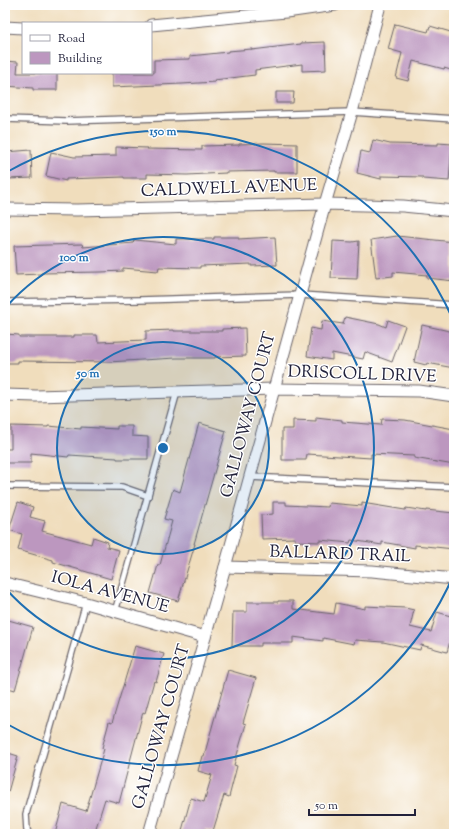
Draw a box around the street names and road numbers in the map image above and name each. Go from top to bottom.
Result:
street label: CALDWELL AVENUE [140,174,318,204]
street label: GALLOWAY COURT [215,329,283,501]
street label: DRISCOLL DRIVE [287,360,437,390]
street label: BALLARD TRAIL [269,541,411,569]
street label: IOLA AVENUE [49,566,171,620]
street label: GALLOWAY COURT [127,642,197,812]

